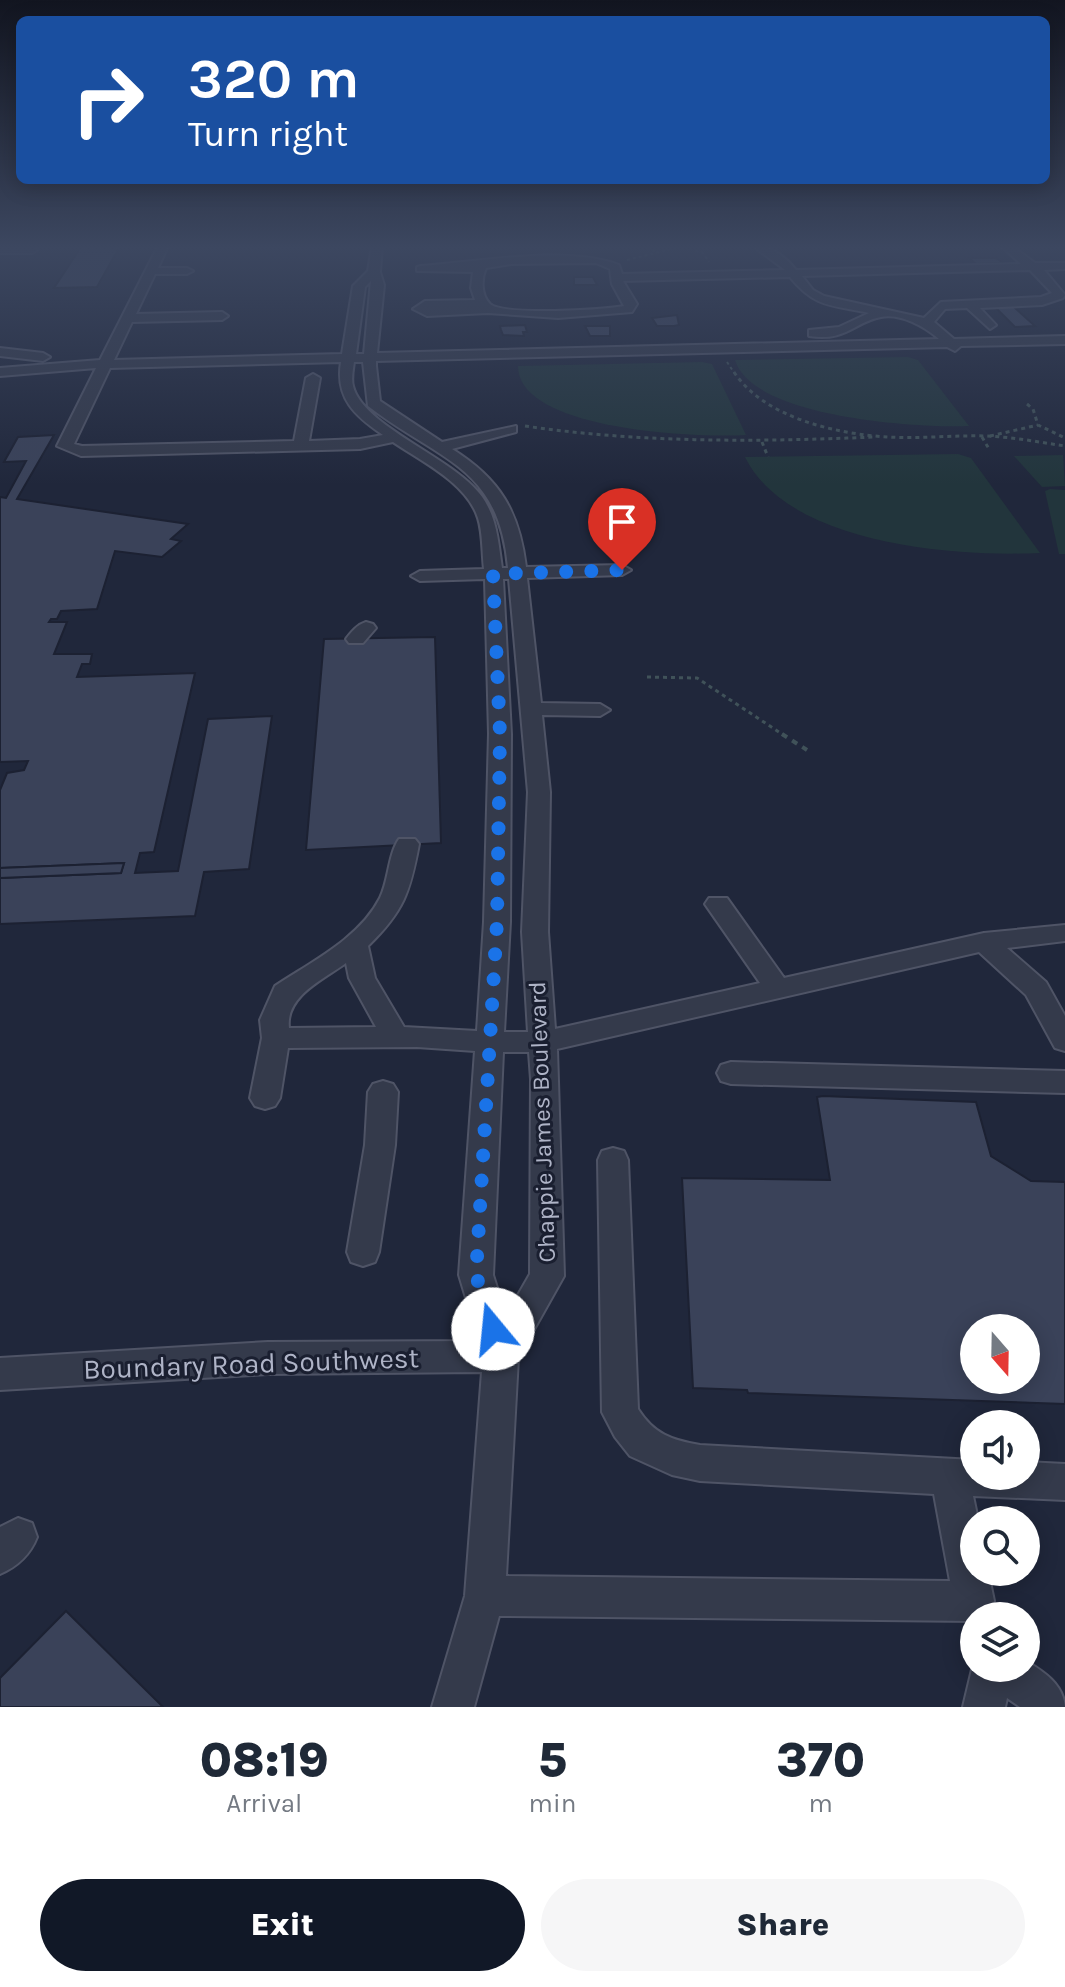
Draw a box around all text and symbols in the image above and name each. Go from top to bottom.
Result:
text: 320 m [188,46,359,111]
icon: right [56,48,160,152]
text: Turn right [188,113,348,155]
pin [588,488,656,570]
icon: arrive [600,500,644,544]
street label: Chappie James Boulevard [523,981,561,1263]
position arrow [451,1287,535,1371]
north arrow [960,1314,1040,1394]
map controls [960,1314,1040,1682]
street label: Boundary Road Southwest [83,1341,419,1386]
button: sound [960,1410,1040,1490]
button: search [960,1506,1040,1586]
button: layers [960,1602,1040,1682]
text: 08:19 [200,1732,329,1788]
text: 5 [538,1732,567,1788]
text: 370 [776,1732,865,1788]
text: Arrival [226,1788,302,1819]
text: min [529,1788,576,1819]
text: m [809,1788,833,1819]
button: Exit [40,1879,525,1971]
button: Share [541,1879,1025,1971]

